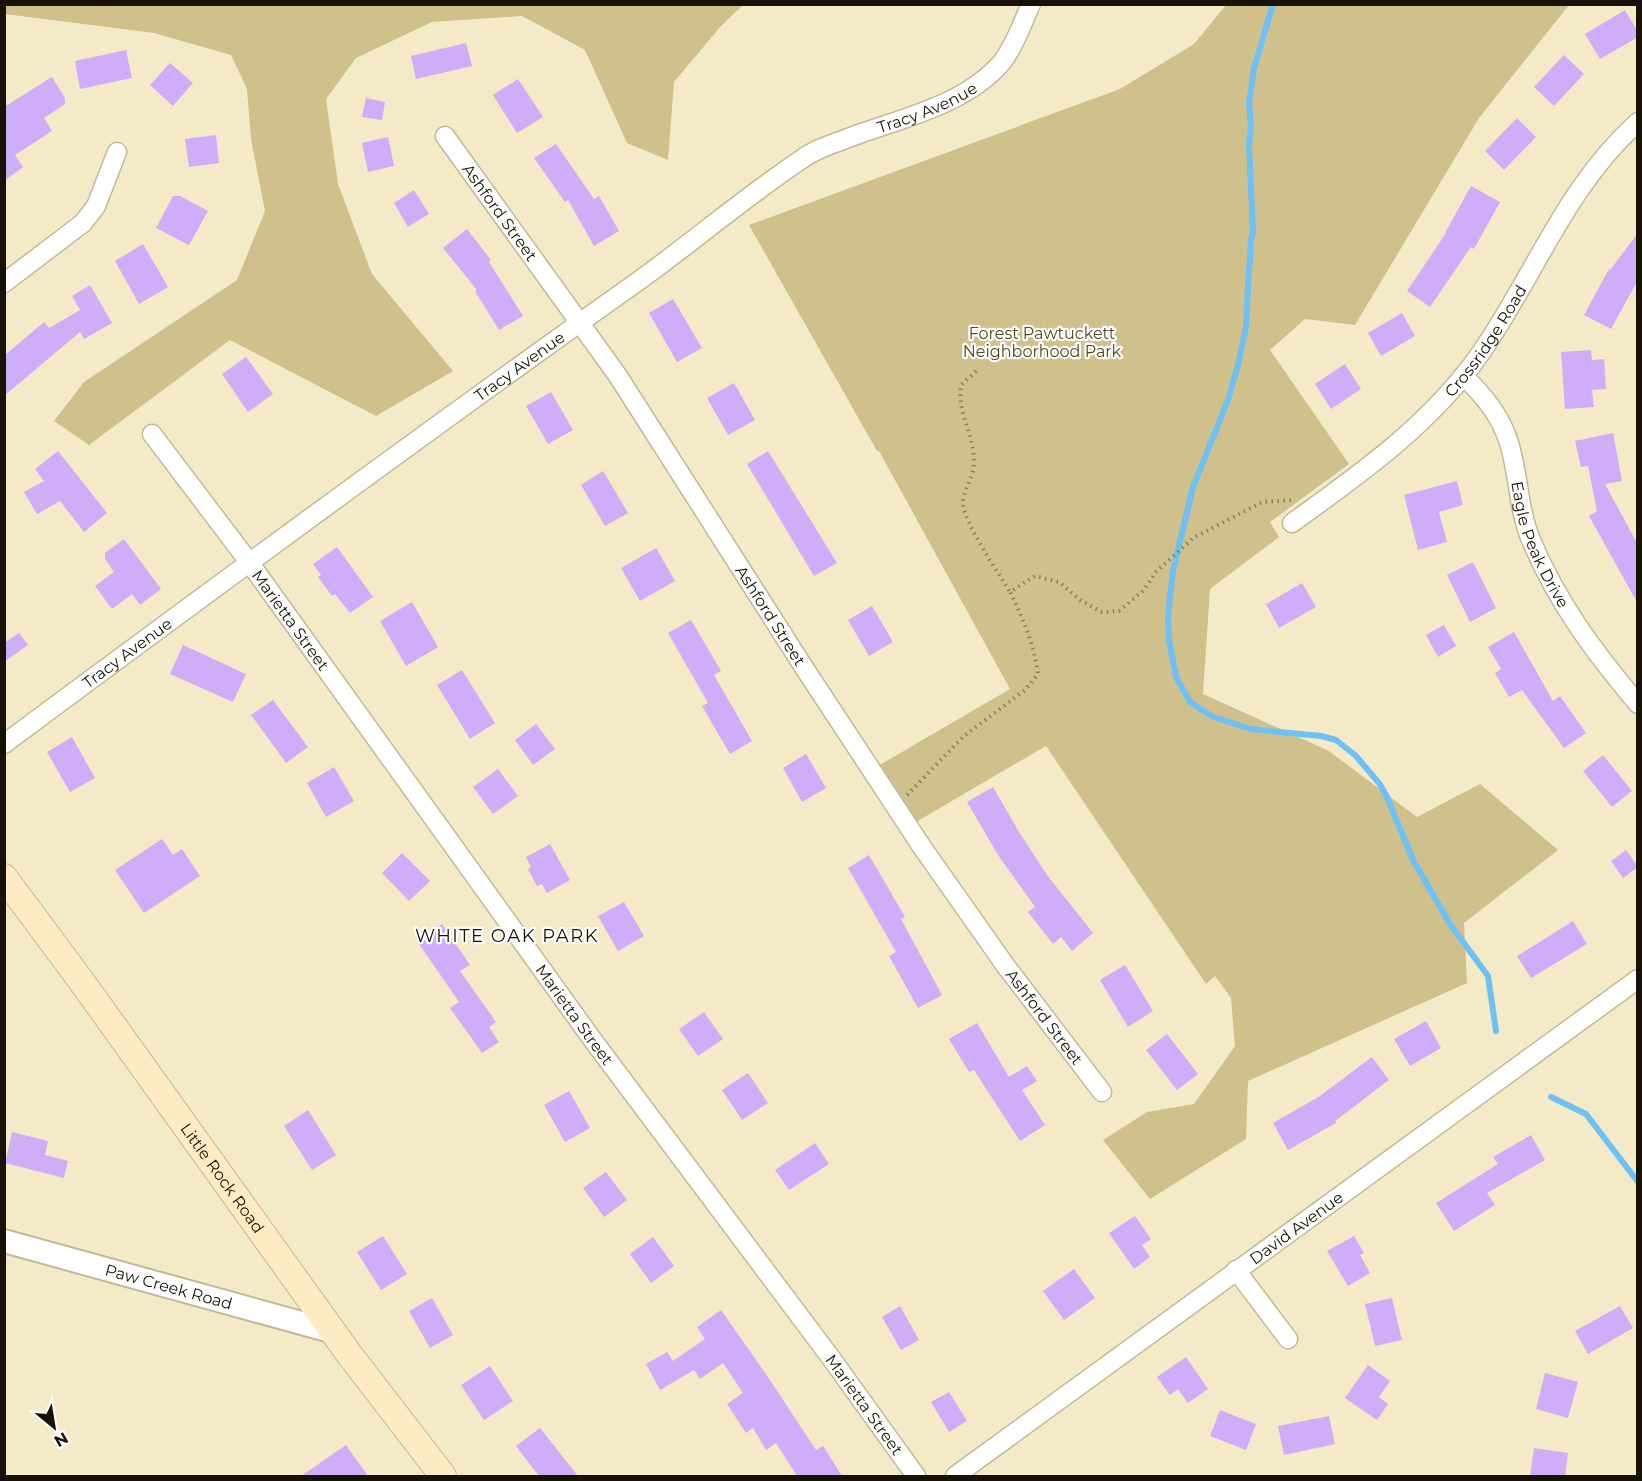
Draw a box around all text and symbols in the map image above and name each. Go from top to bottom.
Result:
street label: Tracy Avenue [875,78,981,137]
street label: Ashford Street [458,160,541,265]
street label: Crossridge Road [1441,282,1531,401]
park label: Forest Pawtuckett Neighborhood Park [963,324,1122,361]
street label: Tracy Avenue [471,328,568,405]
street label: Eagle Peak Drive [1507,480,1573,611]
street label: Ashford Street [731,562,810,670]
street label: Marietta Street [248,566,333,675]
street label: Tracy Avenue [79,614,176,693]
district label: WHITE OAK PARK [415,925,599,947]
street label: Marietta Street [531,961,617,1069]
street label: Ashford Street [1002,966,1087,1069]
street label: Little Rock Road [176,1120,268,1237]
street label: David Avenue [1246,1188,1347,1268]
street label: Paw Creek Road [103,1260,235,1314]
street label: Marietta Street [821,1351,907,1459]
north arrow [24,1397,84,1457]
text: N [51,1428,72,1451]

